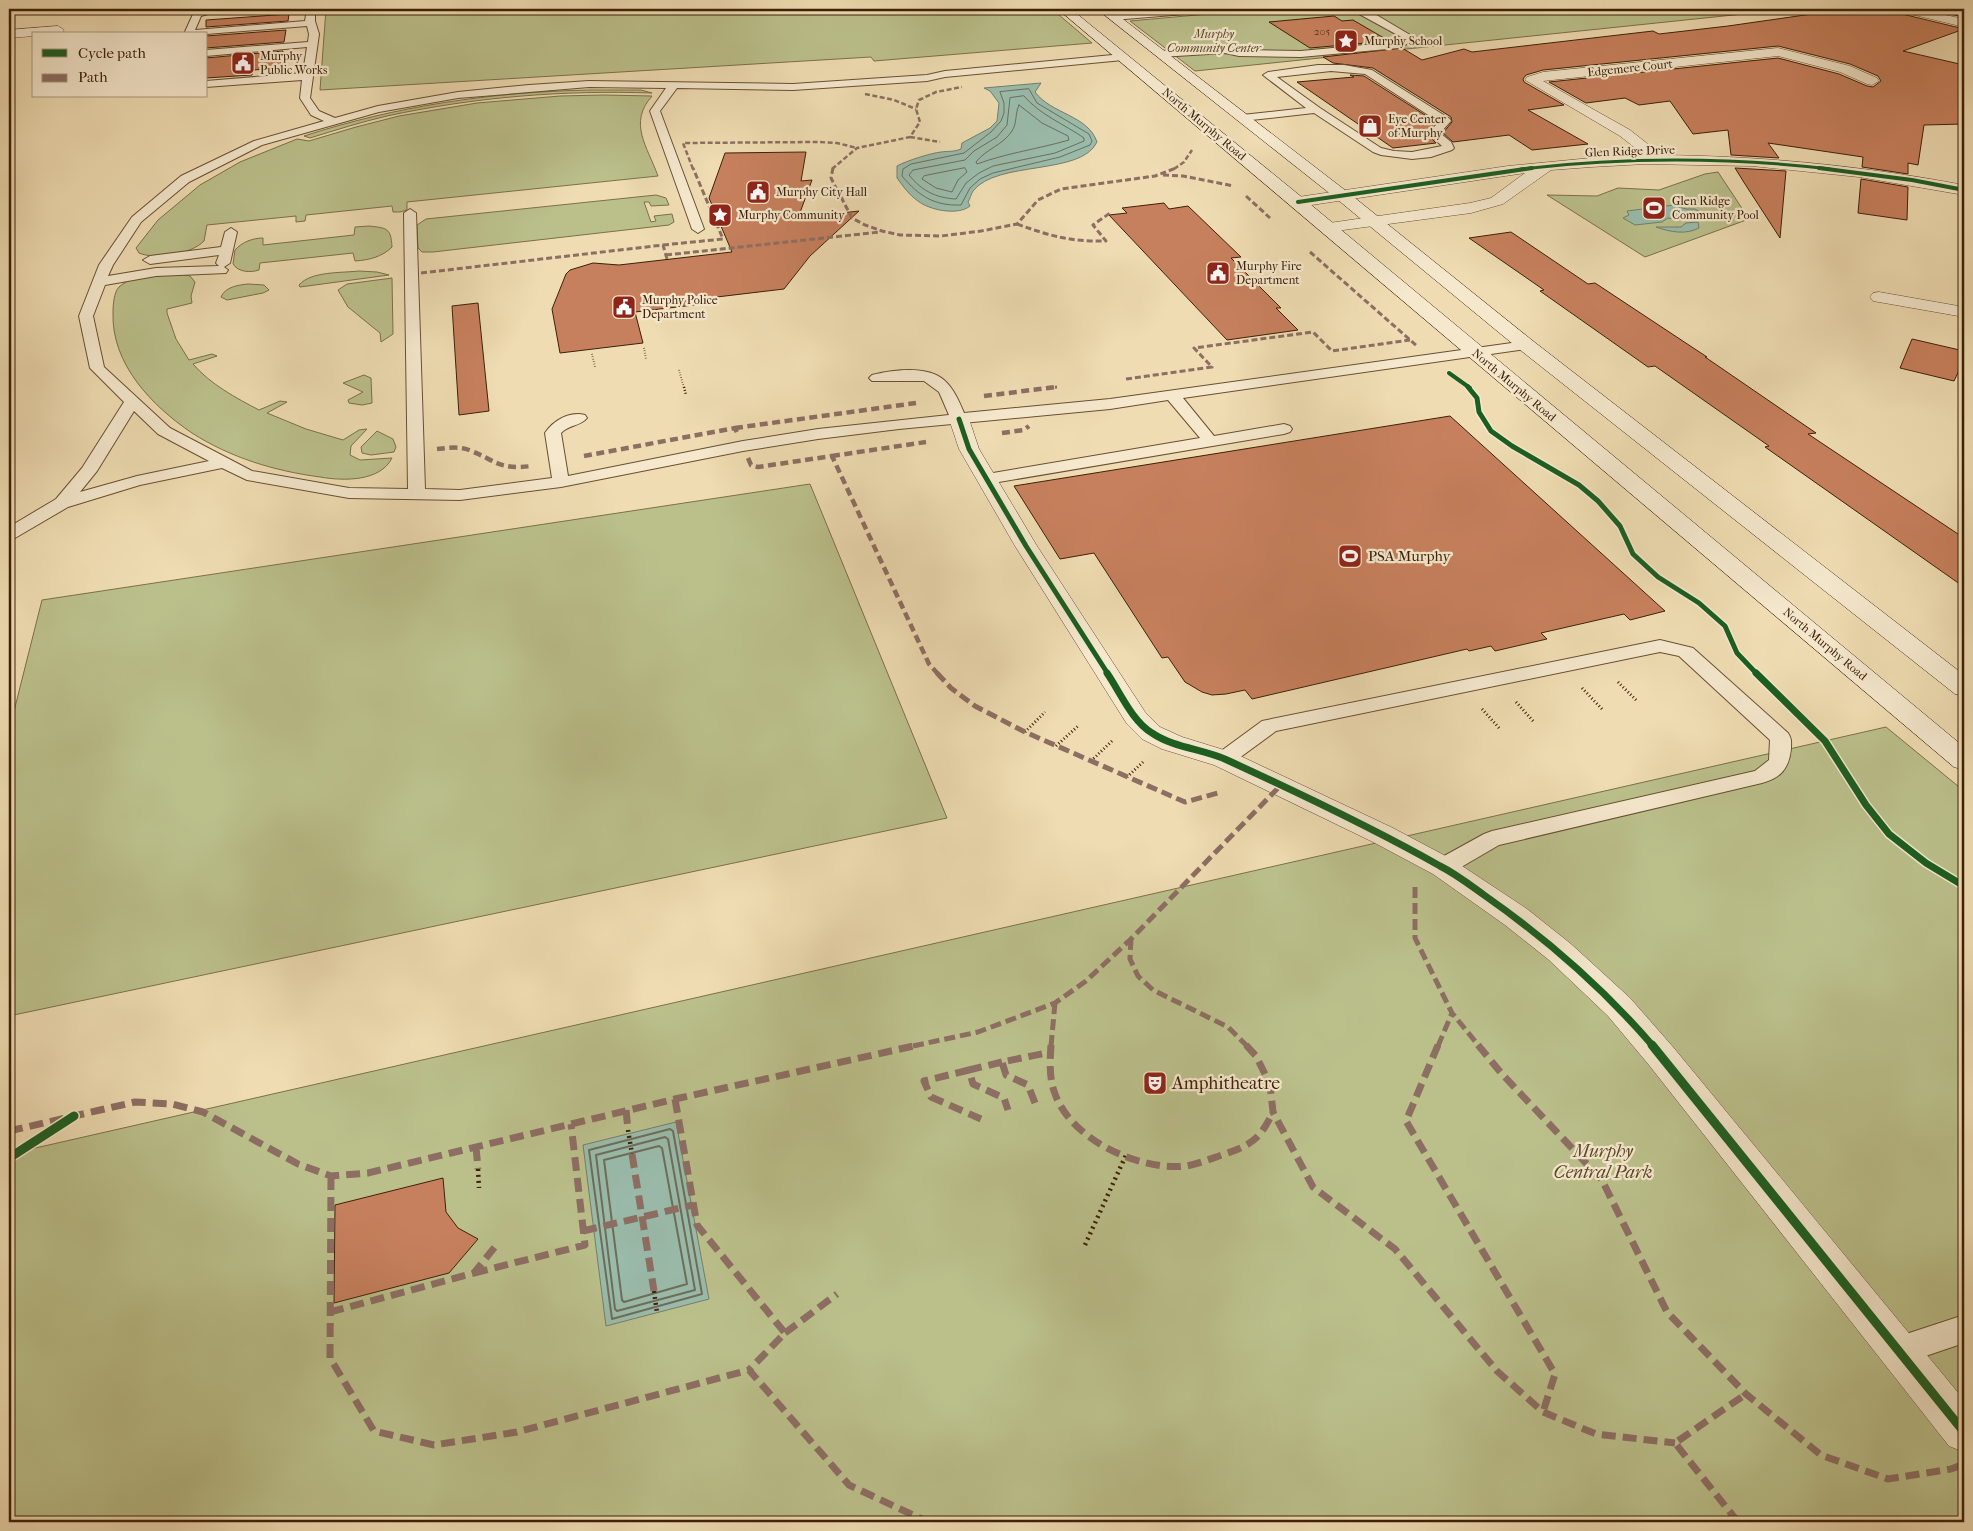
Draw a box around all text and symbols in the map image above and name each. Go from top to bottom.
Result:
house number: 205 [1314,25,1330,38]
park label: Murphy Community Center [1167,27,1263,55]
place icon: Murphy School [1333,28,1359,54]
legend [32,32,208,98]
place label: Murphy School [1364,34,1443,48]
text: Cycle path [78,44,146,62]
place label: Murphy Public Works [260,49,328,77]
public building icon: Murphy Public Works [230,50,256,76]
street label: Edgemere Court [1587,56,1674,79]
text: Path [78,68,108,86]
street label: North Murphy Road [1159,85,1249,163]
place label: Eye Center of Murphy [1388,112,1447,140]
shop icon: Eye Center of Murphy [1357,113,1383,139]
street label: Glen Ridge Drive [1585,142,1675,160]
public building icon: Murphy City Hall [745,179,771,205]
place label: Murphy City Hall [776,185,868,199]
place label: Glen Ridge Community Pool [1672,194,1759,222]
sports icon: Glen Ridge Community Pool [1641,195,1667,221]
place icon: Murphy Community [707,202,733,228]
place label: Murphy Community [738,208,845,222]
place label: Murphy Fire Department [1236,259,1302,287]
public building icon: Murphy Fire Department [1205,260,1231,286]
place label: Murphy Police Department [642,293,718,321]
public building icon: Murphy Police Department [611,294,637,320]
street label: North Murphy Road [1469,346,1559,424]
sports icon: PSA Murphy [1337,543,1363,569]
place label: PSA Murphy [1368,547,1451,565]
street label: North Murphy Road [1780,605,1870,683]
theatre icon: Amphitheatre [1142,1070,1168,1096]
place label: Amphitheatre [1171,1073,1280,1094]
park label: Murphy Central Park [1554,1141,1652,1183]

